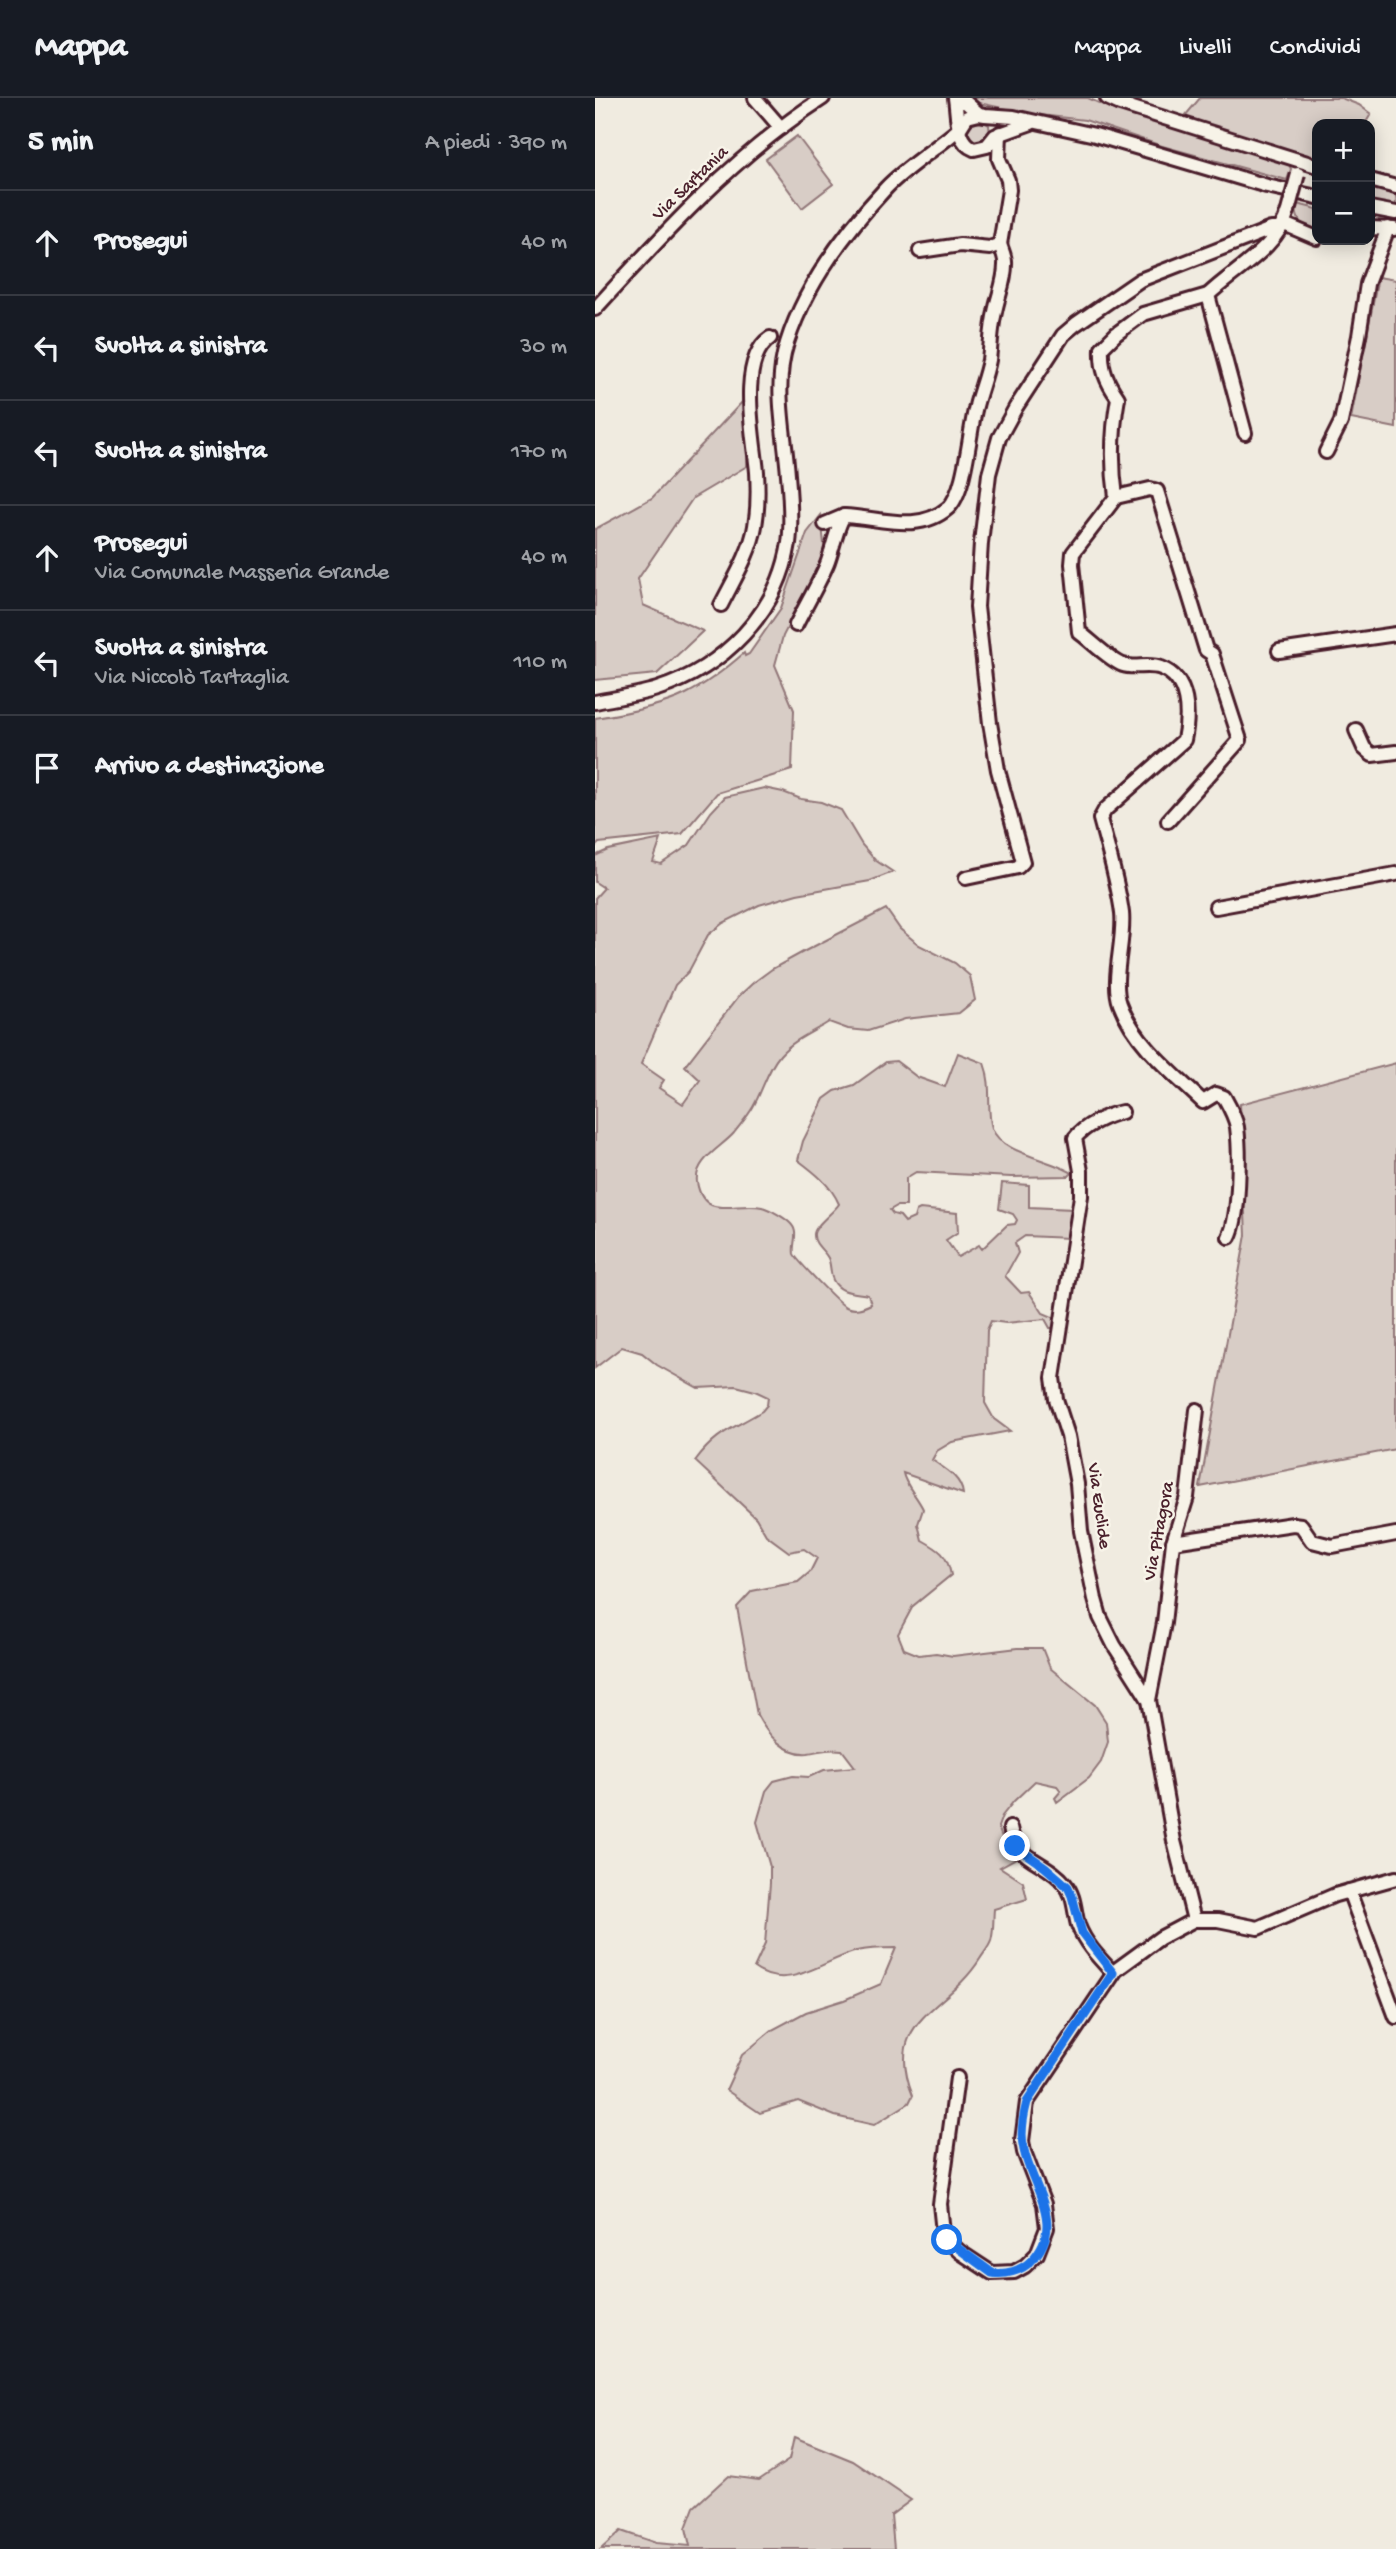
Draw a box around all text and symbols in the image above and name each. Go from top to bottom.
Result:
text: Mappa [35,29,127,67]
text: Mappa [1074,34,1141,63]
text: Livelli [1179,34,1232,63]
text: Condividi [1270,34,1361,63]
map controls [1312,119,1375,245]
button: + [1312,119,1375,182]
text: 5 min [28,126,93,161]
text: A piedi · 390 m [425,130,567,157]
street label: Via Sartania [647,141,735,227]
button: − [1312,182,1375,245]
icon: ahead [28,224,66,262]
text: Prosegui [95,227,188,258]
text: 40 m [521,229,567,256]
icon: left [28,329,66,367]
text: Svolta a sinistra [95,332,267,363]
text: 30 m [520,334,567,361]
icon: left [28,434,66,472]
text: Svolta a sinistra [95,437,267,468]
text: 170 m [511,439,567,466]
text: Prosegui [95,529,188,560]
icon: ahead [28,539,66,577]
text: 40 m [521,544,567,571]
text: Via Comunale Masseria Grande [95,560,389,587]
text: Svolta a sinistra [95,634,267,665]
icon: left [28,644,66,682]
text: 110 m [514,649,567,676]
text: Via Niccolò Tartaglia [95,665,289,692]
icon: arrive [28,749,66,787]
text: Arrivo a destinazione [95,752,324,783]
street label: Via Euclide [1080,1461,1115,1550]
street label: Via Pitagora [1139,1478,1181,1584]
route end [999,1830,1030,1861]
route start [931,2224,962,2255]

